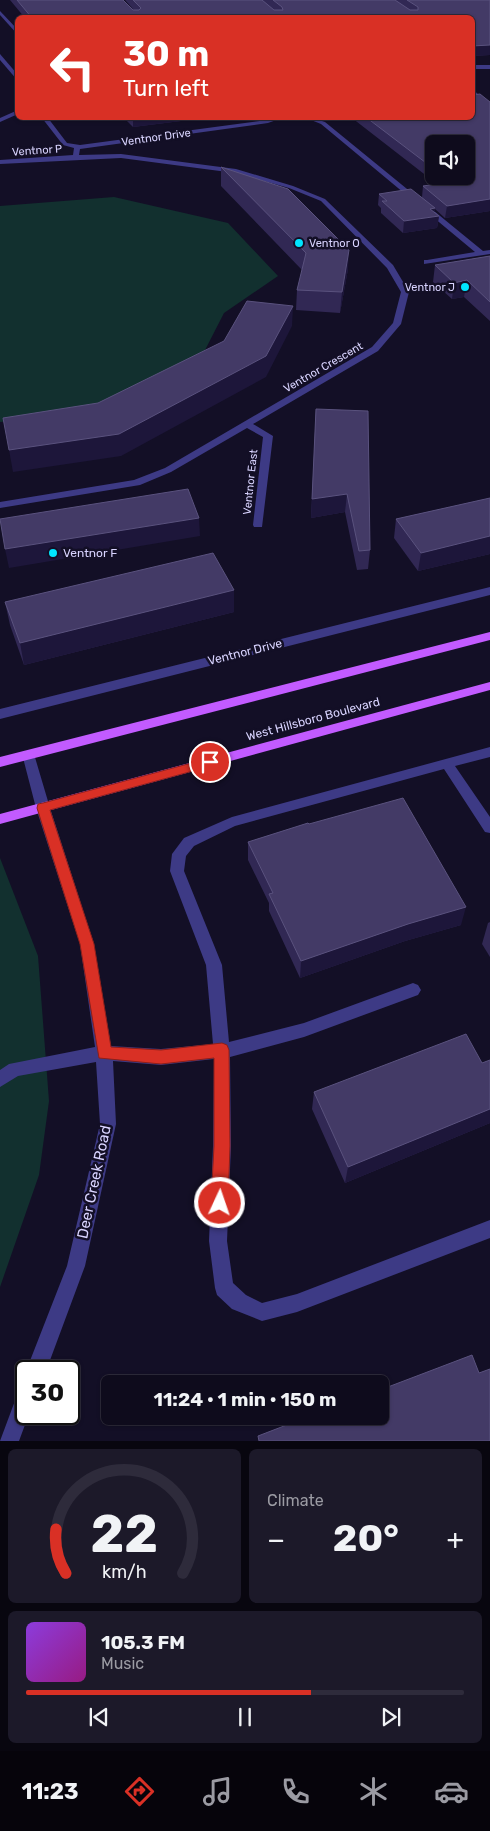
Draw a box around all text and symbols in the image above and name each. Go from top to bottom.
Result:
text: 30 m [123,33,209,75]
icon: left [40,35,105,100]
text: Turn left [123,75,209,102]
street label: Ventnor Drive [121,126,192,149]
map controls [425,135,475,185]
button: sound [425,135,475,185]
street label: Ventnor P [11,142,63,159]
marker: Ventnor O [293,237,305,249]
place label: Ventnor O [309,237,360,250]
place label: Ventnor J [405,281,455,294]
marker: Ventnor J [459,281,471,293]
street label: Ventnor Crescent [281,339,366,395]
street label: Ventnor East [241,448,260,516]
place label: Ventnor F [63,546,117,560]
marker: Ventnor F [47,547,59,559]
street label: Ventnor Drive [206,636,284,668]
street label: West Hillsboro Boulevard [245,694,381,744]
pin [189,741,231,783]
icon: arrive [196,748,224,776]
street label: Deer Creek Road [73,1124,115,1240]
position arrow [193,1176,245,1228]
speed limit sign: 30 [15,1360,80,1425]
text: 11:24 · 1 min · 150 m [153,1388,337,1411]
text: Climate [267,1491,324,1510]
text: 22 [91,1503,158,1565]
text: 20° [333,1515,399,1561]
text: − [267,1523,285,1556]
text: + [447,1523,464,1556]
text: km/h [102,1561,147,1582]
text: 105.3 FM [101,1631,185,1654]
text: Music [101,1654,144,1673]
icon: previous [85,1703,113,1731]
icon: pause [231,1703,259,1731]
icon: next [377,1703,405,1731]
icon: directions [122,1774,157,1809]
icon: music [200,1774,235,1809]
icon: phone [278,1774,313,1809]
icon: climate [356,1774,391,1809]
icon: car [434,1774,469,1809]
text: 11:23 [21,1778,79,1805]

